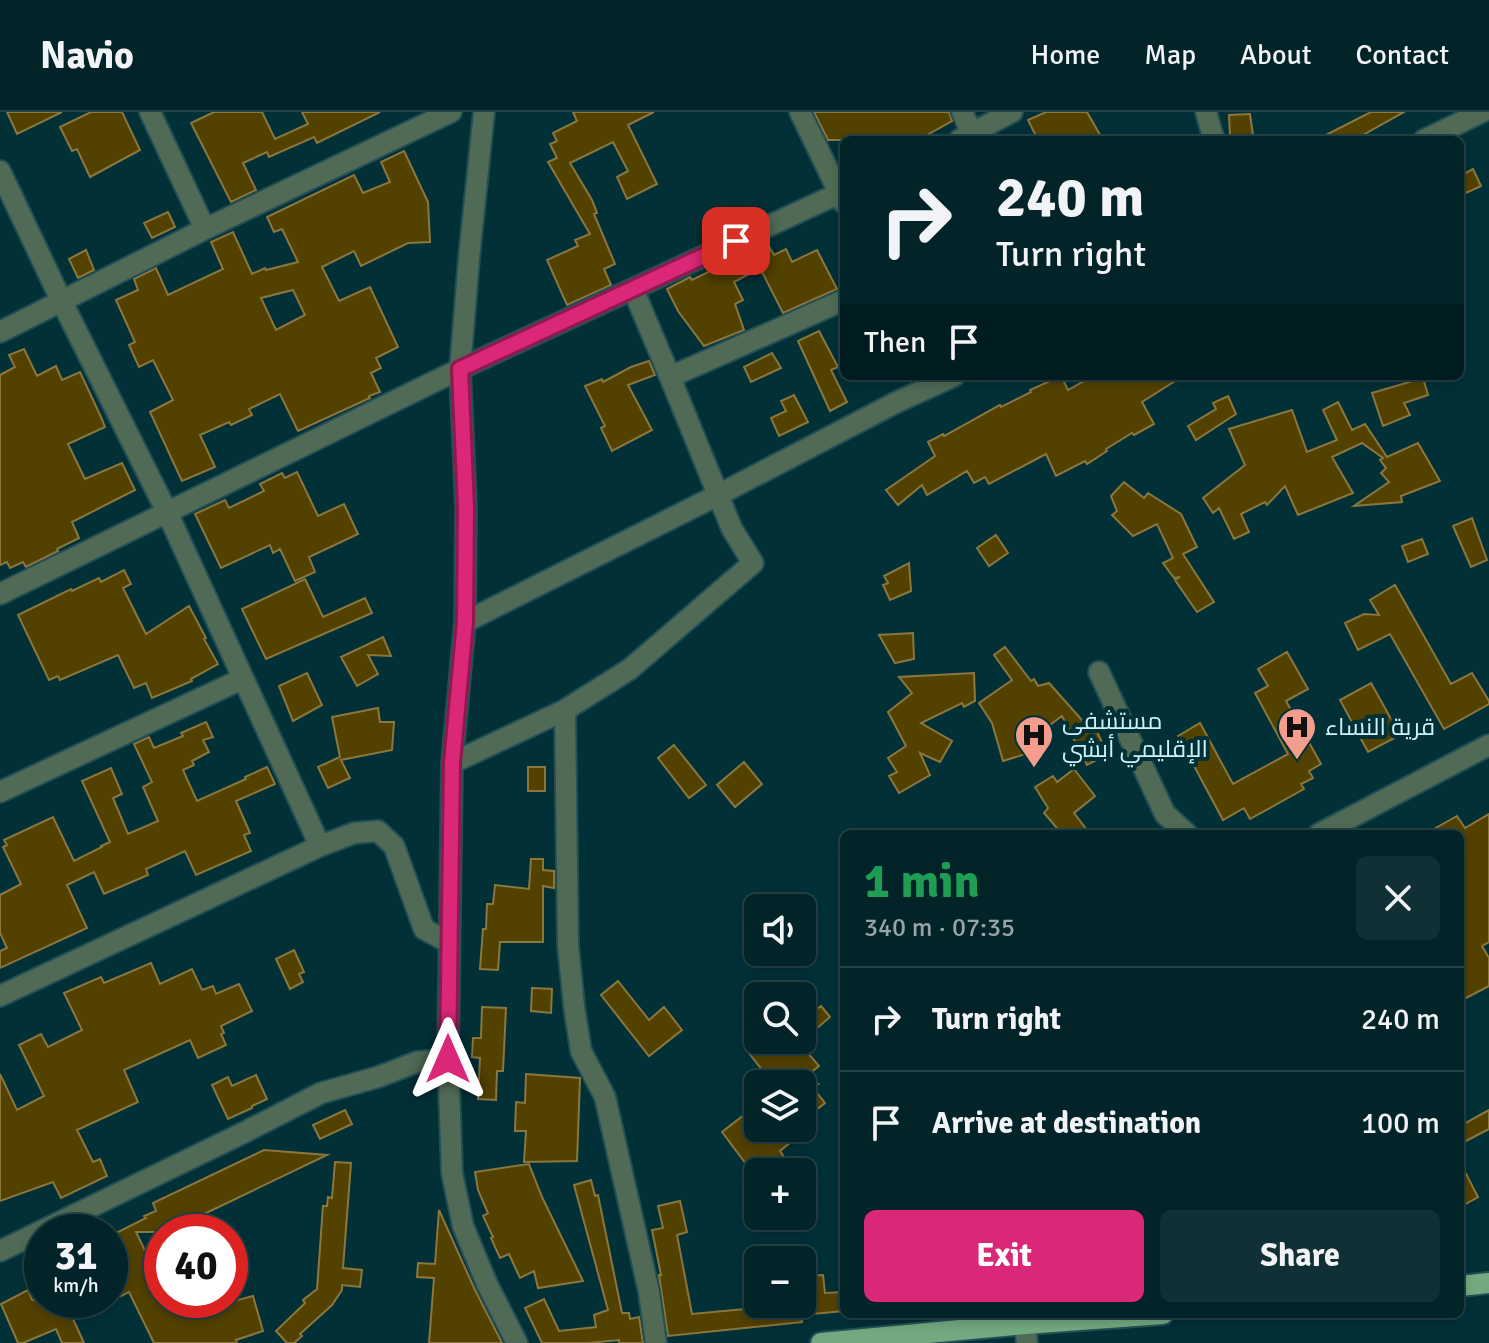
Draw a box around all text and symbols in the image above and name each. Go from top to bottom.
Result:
text: Navio [40,32,134,79]
text: Home [1031,38,1100,72]
text: Map [1144,38,1196,72]
text: About [1240,38,1312,72]
text: Contact [1356,38,1449,72]
text: 240 m [996,163,1144,232]
icon: right [864,168,968,272]
pin [702,207,770,275]
icon: arrive [714,219,758,263]
text: Turn right [996,232,1146,277]
icon: arrive [942,320,986,364]
text: Then [864,324,926,361]
place label: مستشفى الإقليمي أبشي [1062,706,1208,768]
hospital icon: قرية النساء [1276,706,1318,761]
place label: قرية النساء [1325,712,1435,742]
hospital icon: مستشفى الإقليمي أبشي [1013,714,1055,769]
text: 1 min [864,852,980,911]
button: close [1356,856,1440,940]
map controls [744,894,816,1318]
button: sound [744,894,816,966]
text: 340 m · 07:35 [864,912,1015,944]
button: search [744,982,816,1054]
icon: right [864,997,908,1041]
text: Turn right [932,1001,1061,1038]
text: 240 m [1361,1001,1440,1038]
position arrow [406,1017,490,1101]
button: layers [744,1070,816,1142]
icon: arrive [864,1101,908,1145]
text: Arrive at destination [932,1105,1201,1142]
text: 100 m [1361,1105,1440,1142]
button: + [744,1158,816,1230]
button: Exit [864,1210,1144,1302]
button: Share [1160,1210,1440,1302]
speed limit sign: 40 [144,1214,248,1318]
text: 31 [54,1231,98,1281]
button: − [744,1246,816,1318]
text: km/h [53,1273,99,1298]

